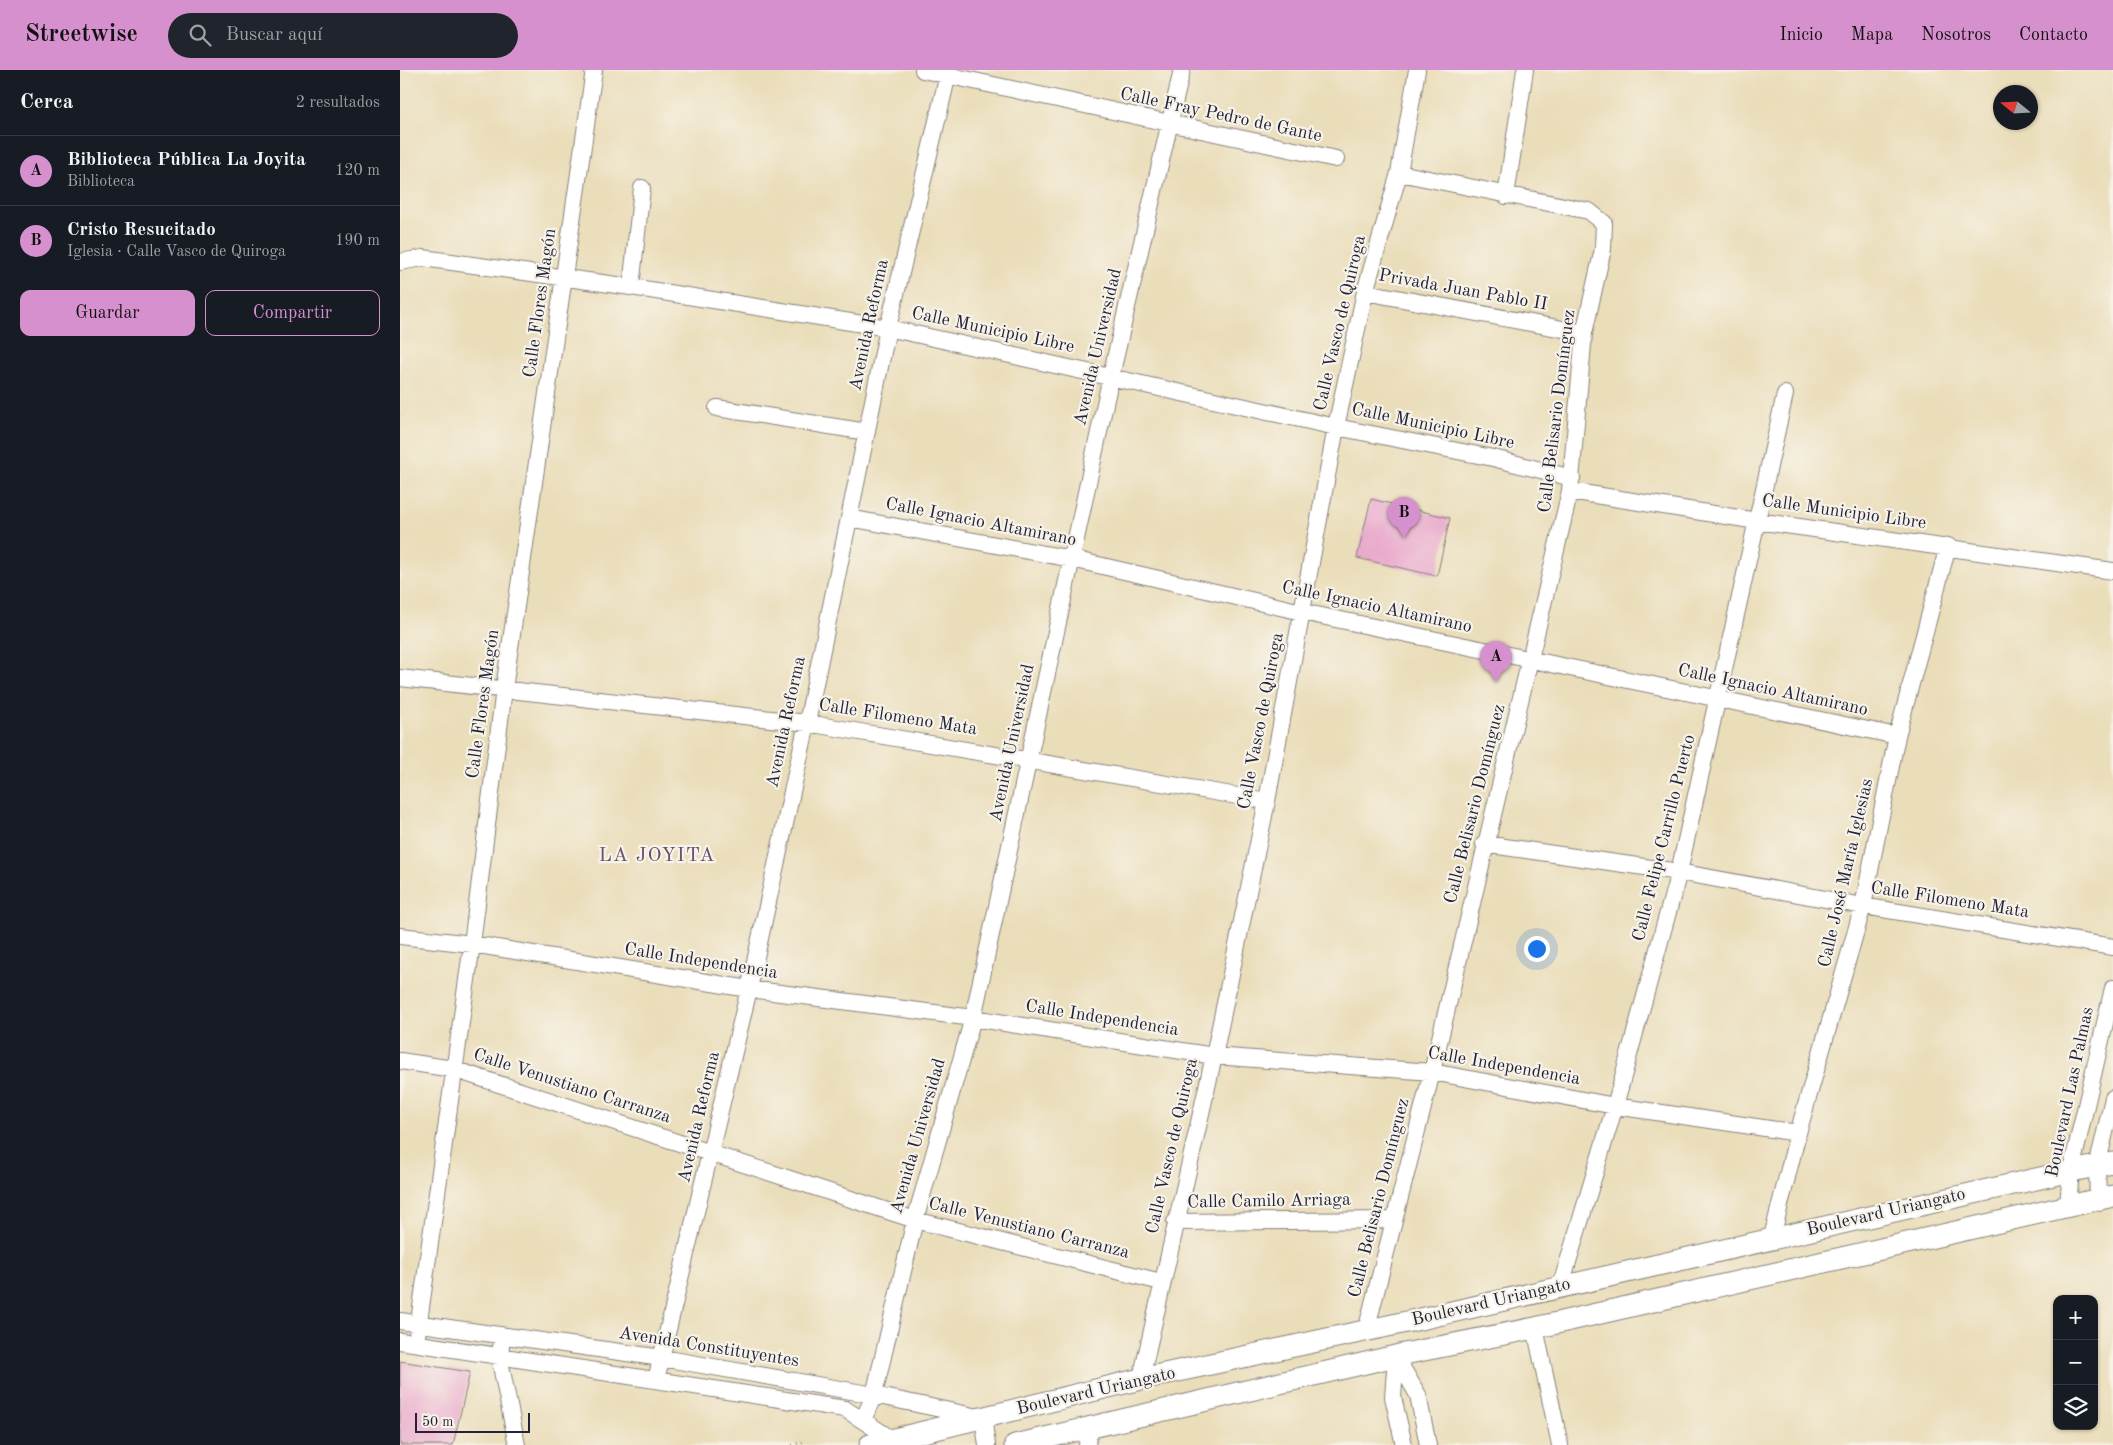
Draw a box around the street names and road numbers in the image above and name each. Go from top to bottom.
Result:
street label: Calle Fray Pedro de Gante [1118,85,1324,145]
street label: Calle Flores Magón [521,227,559,379]
street label: Calle Vasco de Quiroga [1311,233,1369,413]
street label: Avenida Reforma [846,257,892,392]
street label: Privada Juan Pablo II [1377,266,1549,314]
street label: Avenida Universidad [1071,267,1125,427]
street label: Calle Municipio Libre [910,304,1076,356]
street label: Calle Belisario Domínguez [1536,308,1578,514]
street label: Calle Municipio Libre [1350,400,1516,452]
street label: Calle Municipio Libre [1761,492,1927,532]
street label: Calle Ignacio Altamirano [884,495,1078,549]
street label: Calle Ignacio Altamirano [1280,578,1474,636]
street label: Calle Flores Magón [464,628,502,780]
street label: Calle Vasco de Quiroga [1235,631,1287,811]
street label: Avenida Reforma [763,654,809,789]
street label: Calle Ignacio Altamirano [1676,661,1870,719]
street label: Avenida Universidad [986,662,1038,824]
street label: Calle Filomeno Mata [817,696,979,738]
street label: Calle Belisario Domínguez [1442,703,1508,905]
street label: Calle Felipe Carrillo Puerto [1630,733,1698,943]
street label: Calle José María Iglesias [1815,777,1877,969]
street label: Calle Filomeno Mata [1869,879,2031,921]
street label: Calle Independencia [623,940,779,982]
street label: Calle Independencia [1024,997,1180,1039]
street label: Boulevard Las Palmas [2043,1005,2097,1179]
street label: Calle Independencia [1426,1044,1582,1088]
street label: Calle Venustiano Carranza [471,1046,673,1126]
street label: Avenida Reforma [675,1050,723,1184]
street label: Avenida Universidad [887,1056,949,1216]
street label: Calle Vasco de Quiroga [1143,1056,1201,1236]
street label: Calle Belisario Domínguez [1346,1097,1412,1299]
street label: Boulevard Uriangato [1805,1185,1967,1239]
street label: Calle Camilo Arriaga [1187,1191,1351,1211]
street label: Calle Venustiano Carranza [927,1194,1131,1262]
street label: Boulevard Uriangato [1410,1275,1572,1329]
street label: Avenida Constituyentes [618,1324,801,1370]
street label: Boulevard Uriangato [1015,1364,1177,1418]

